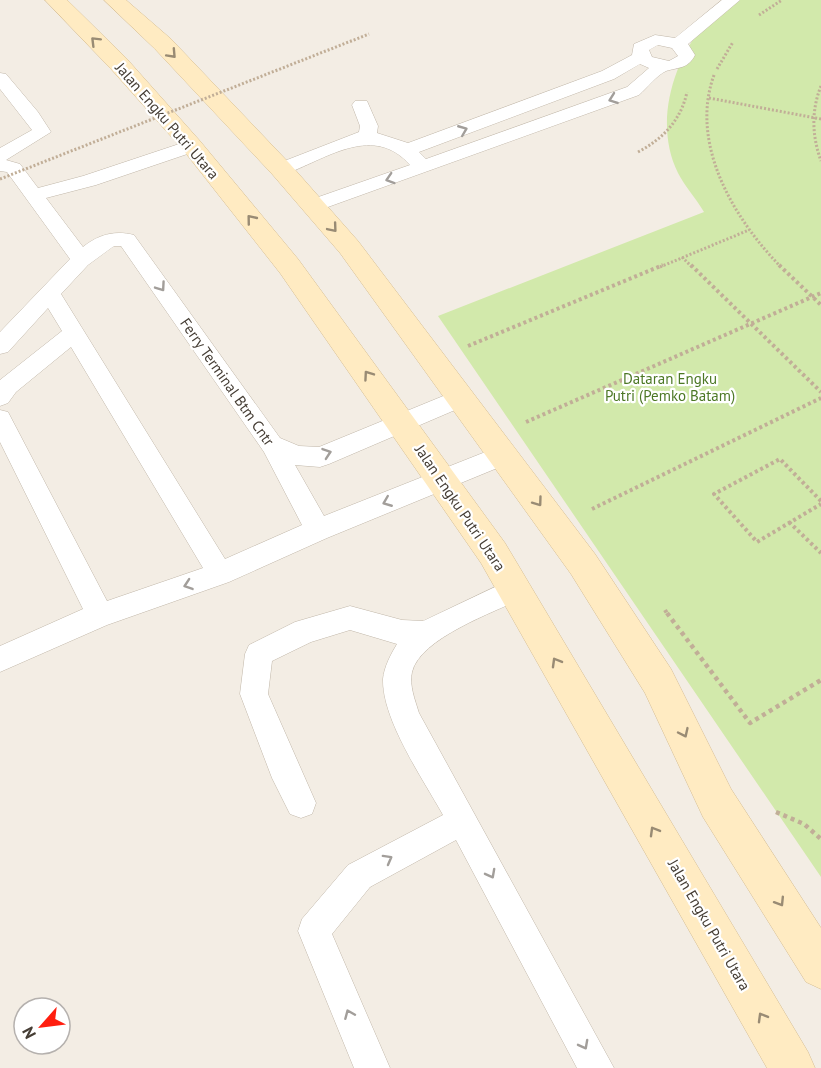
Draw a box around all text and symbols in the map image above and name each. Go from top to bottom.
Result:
one-way arrow [92,37,103,48]
one-way arrow [165,47,176,58]
street label: Jalan Engku Putri Utara [111,58,223,183]
one-way arrow [609,91,619,104]
one-way arrow [457,125,468,137]
one-way arrow [385,171,396,184]
one-way arrow [247,215,258,226]
one-way arrow [326,221,337,232]
one-way arrow [153,281,164,292]
street label: Ferry Terminal Btm Cntr [176,314,279,449]
park label: Dataran Engku Putri (Pemko Batam) [605,369,735,405]
one-way arrow [364,371,375,382]
street label: Jalan Engku Putri Utara [410,440,510,575]
one-way arrow [322,448,332,461]
one-way arrow [383,495,394,507]
one-way arrow [531,496,542,507]
one-way arrow [183,578,194,590]
one-way arrow [551,658,563,668]
one-way arrow [676,727,688,738]
one-way arrow [649,827,661,837]
one-way arrow [382,855,393,867]
street label: Jalan Engku Putri Utara [664,855,755,994]
one-way arrow [484,867,495,878]
one-way arrow [773,896,784,907]
north arrow [12,996,72,1056]
one-way arrow [344,1009,356,1020]
one-way arrow [758,1013,770,1024]
text: N [17,1024,40,1042]
one-way arrow [577,1039,588,1049]

